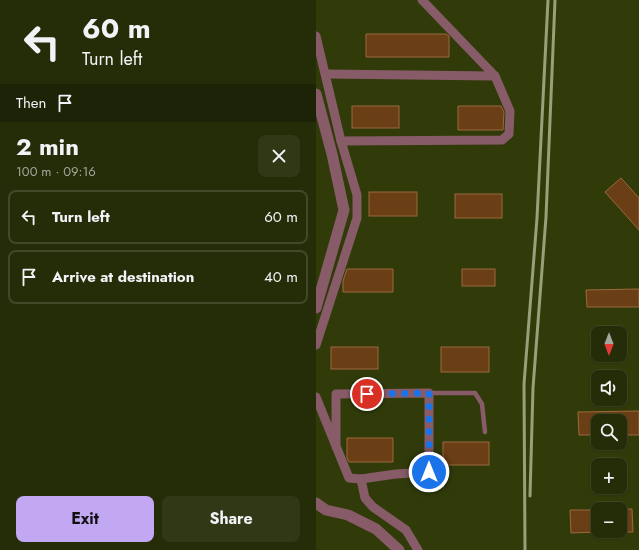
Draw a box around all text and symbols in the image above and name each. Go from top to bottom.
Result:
text: 60 m [82,8,151,49]
icon: left [16,16,68,68]
text: Turn left [82,46,142,72]
text: Then [16,92,46,114]
icon: arrive [54,92,76,114]
text: 2 min [16,129,79,164]
button: close [258,135,300,177]
text: 100 m · 09:16 [16,162,96,181]
icon: left [18,206,40,228]
text: Turn left [52,206,110,228]
text: 60 m [264,206,298,228]
icon: arrive [18,266,40,288]
text: Arrive at destination [52,266,194,288]
text: 40 m [264,266,298,288]
north arrow [591,326,627,362]
map controls [591,326,627,538]
button: sound [591,370,627,406]
pin [350,377,384,411]
icon: arrive [356,383,378,405]
button: search [591,414,627,450]
position arrow [408,451,450,493]
button: + [591,458,627,494]
button: Exit [16,496,154,542]
button: Share [162,496,300,542]
button: − [591,502,627,538]

